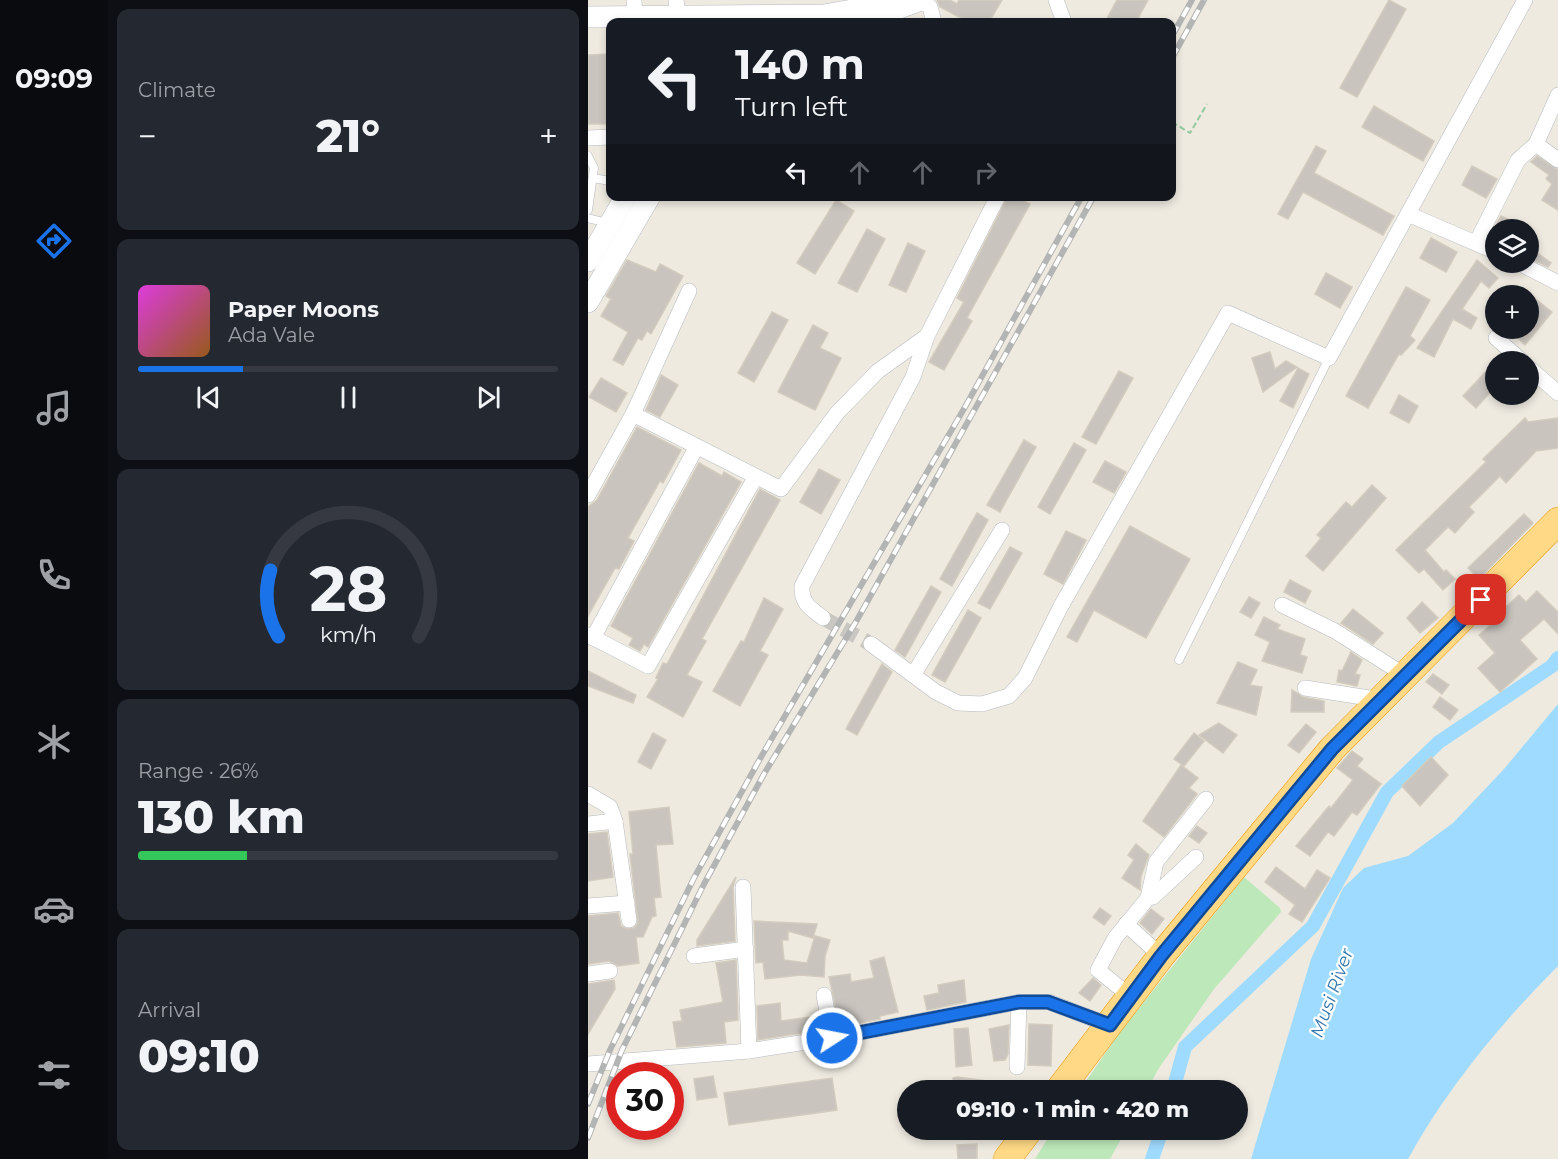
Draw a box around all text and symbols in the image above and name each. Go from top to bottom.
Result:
text: 140 m [735,38,865,90]
icon: left [636,42,714,120]
text: 09:09 [15,62,93,95]
text: Climate [138,78,216,102]
text: Turn left [735,90,848,123]
text: 21° [316,108,380,163]
text: − [138,116,157,156]
text: + [539,116,558,156]
icon: left [780,156,813,189]
icon: ahead [843,156,876,189]
icon: ahead [906,156,939,189]
icon: right [969,156,1002,189]
map controls [1485,219,1539,405]
button: layers [1485,219,1539,273]
icon: directions [33,220,75,262]
button: + [1485,285,1539,339]
text: Paper Moons [228,296,379,323]
text: Ada Vale [228,323,315,347]
button: − [1485,351,1539,405]
icon: previous [192,381,225,414]
icon: pause [332,381,365,414]
icon: next [472,381,505,414]
icon: music [33,387,75,429]
text: 28 [309,551,387,627]
icon: phone [33,554,75,596]
pin [1455,574,1506,625]
icon: arrive [1464,583,1497,616]
text: km/h [319,621,377,647]
icon: climate [33,721,75,763]
text: Range · 26% [138,759,259,783]
text: 130 km [138,789,305,844]
icon: car [33,888,75,930]
water label: Musi River [1306,945,1359,1040]
text: Arrival [138,998,201,1022]
position arrow [800,1006,864,1070]
text: 09:10 [138,1028,260,1083]
icon: filters [33,1054,75,1096]
speed limit sign: 30 [606,1062,684,1140]
text: 09:10 · 1 min · 420 m [956,1096,1189,1123]

